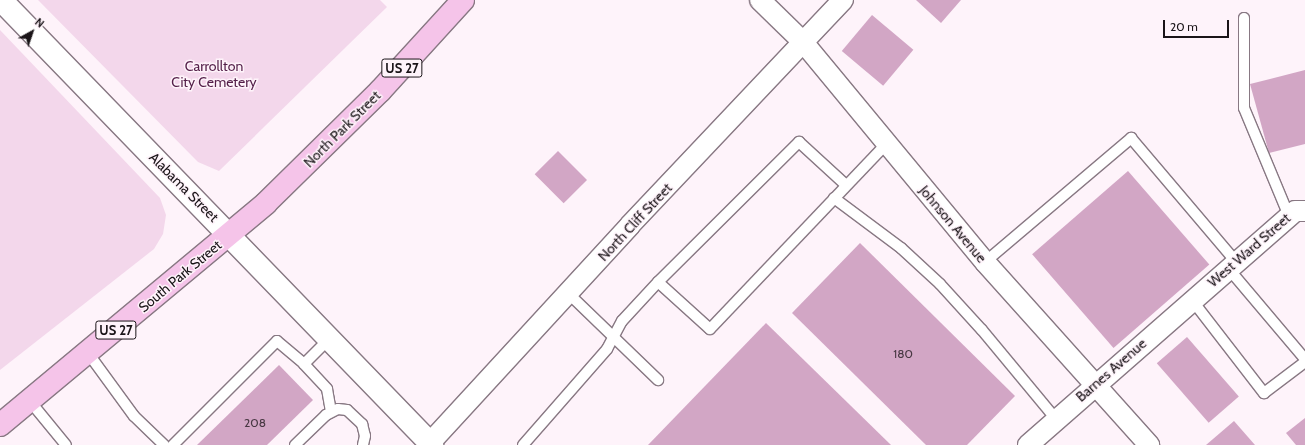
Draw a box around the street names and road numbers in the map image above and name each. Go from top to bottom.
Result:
road number: US 27 [381,57,423,79]
street label: North Park Street [300,87,384,171]
street label: Alabama Street [146,149,222,225]
street label: North Cliff Street [595,180,675,264]
street label: Johnson Avenue [916,182,990,266]
street label: West Ward Street [1204,210,1294,290]
street label: South Park Street [135,236,225,316]
road number: US 27 [95,319,137,341]
street label: Barnes Avenue [1072,335,1150,405]

